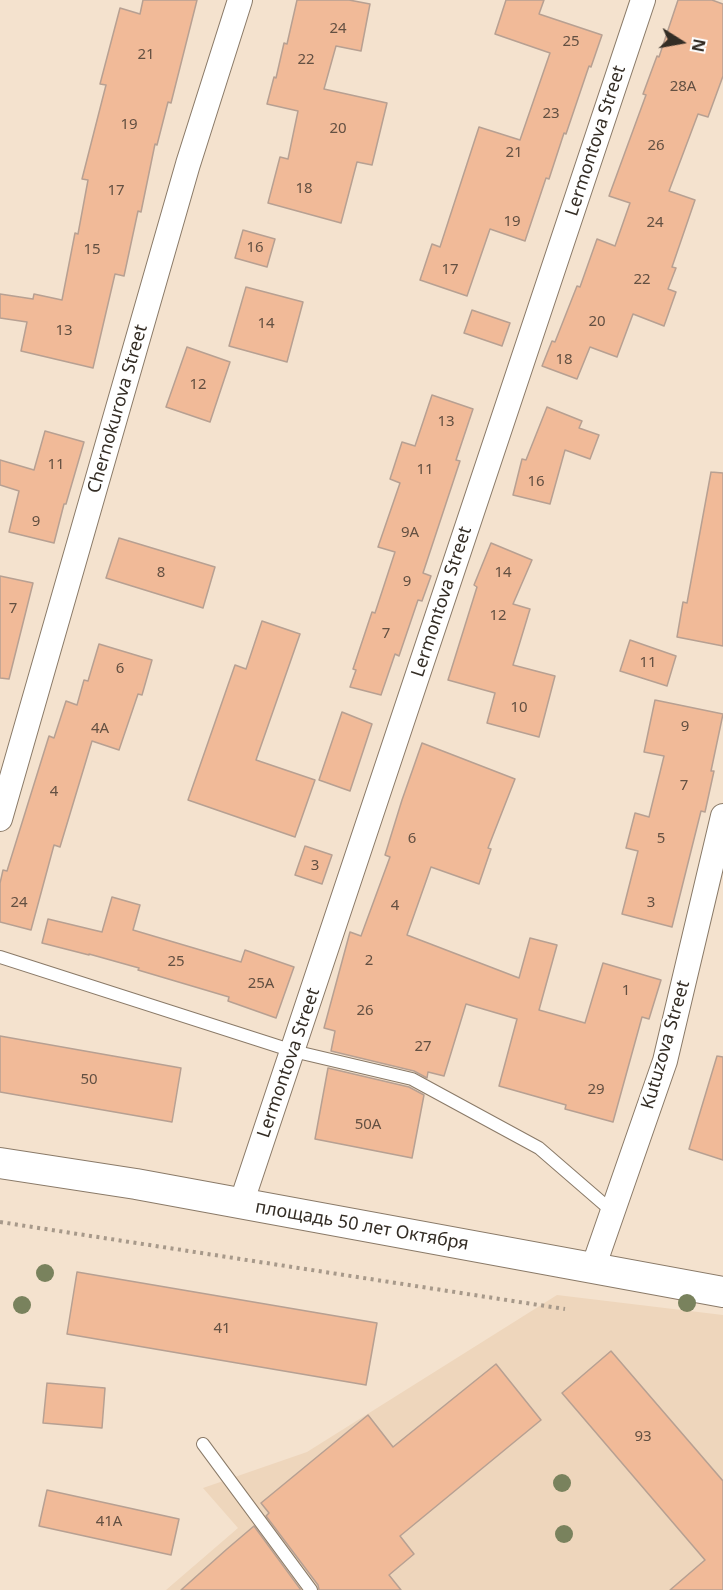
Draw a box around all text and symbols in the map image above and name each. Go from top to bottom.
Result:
north arrow [651,12,711,72]
house number: 24 [329,20,347,38]
house number: 25 [562,33,580,51]
text: N [687,37,711,54]
house number: 21 [137,46,155,64]
house number: 22 [297,51,315,69]
street label: Lermontova Street [561,63,631,219]
house number: 28А [670,78,696,96]
house number: 23 [542,105,560,123]
house number: 19 [120,116,138,134]
house number: 20 [329,120,347,138]
house number: 26 [647,137,665,155]
house number: 21 [505,144,523,162]
house number: 18 [295,180,313,198]
house number: 17 [107,182,125,200]
house number: 19 [503,213,521,231]
house number: 24 [646,214,664,232]
house number: 16 [246,239,264,257]
house number: 15 [83,241,101,259]
house number: 17 [441,261,459,279]
house number: 22 [633,271,651,289]
house number: 20 [588,313,606,331]
house number: 14 [257,315,275,333]
house number: 13 [55,322,73,340]
street label: Chernokurova Street [84,322,152,496]
house number: 18 [555,351,573,369]
house number: 12 [189,376,207,394]
house number: 13 [437,413,455,431]
house number: 11 [47,456,65,474]
house number: 11 [416,461,434,479]
house number: 16 [527,473,545,491]
house number: 9 [32,513,40,531]
house number: 9А [401,524,419,542]
street label: Lermontova Street [407,524,477,680]
house number: 8 [157,564,165,582]
house number: 14 [494,564,512,582]
house number: 9 [403,573,411,591]
house number: 7 [9,600,17,618]
house number: 12 [489,607,507,625]
house number: 7 [382,625,390,643]
house number: 11 [639,654,657,672]
house number: 6 [116,660,124,678]
house number: 10 [510,699,528,717]
house number: 9 [681,718,689,736]
house number: 4А [91,720,109,738]
house number: 7 [680,777,688,795]
house number: 4 [50,783,58,801]
house number: 6 [408,830,416,848]
house number: 5 [657,830,665,848]
house number: 3 [311,857,319,875]
house number: 24 [10,894,28,912]
house number: 3 [647,894,655,912]
house number: 4 [391,897,399,915]
house number: 2 [365,952,373,970]
house number: 25 [167,953,185,971]
house number: 25А [248,975,274,993]
street label: Kutuzova Street [637,978,695,1112]
house number: 1 [622,982,630,1000]
street label: Lermontova Street [253,985,325,1141]
house number: 26 [356,1002,374,1020]
house number: 27 [414,1038,432,1056]
house number: 50 [80,1071,98,1089]
house number: 29 [587,1081,605,1099]
house number: 50А [355,1116,381,1134]
street label: площадь 50 лет Октября [254,1197,470,1255]
house number: 41 [213,1320,231,1338]
house number: 93 [634,1428,652,1446]
house number: 41А [96,1513,122,1531]

